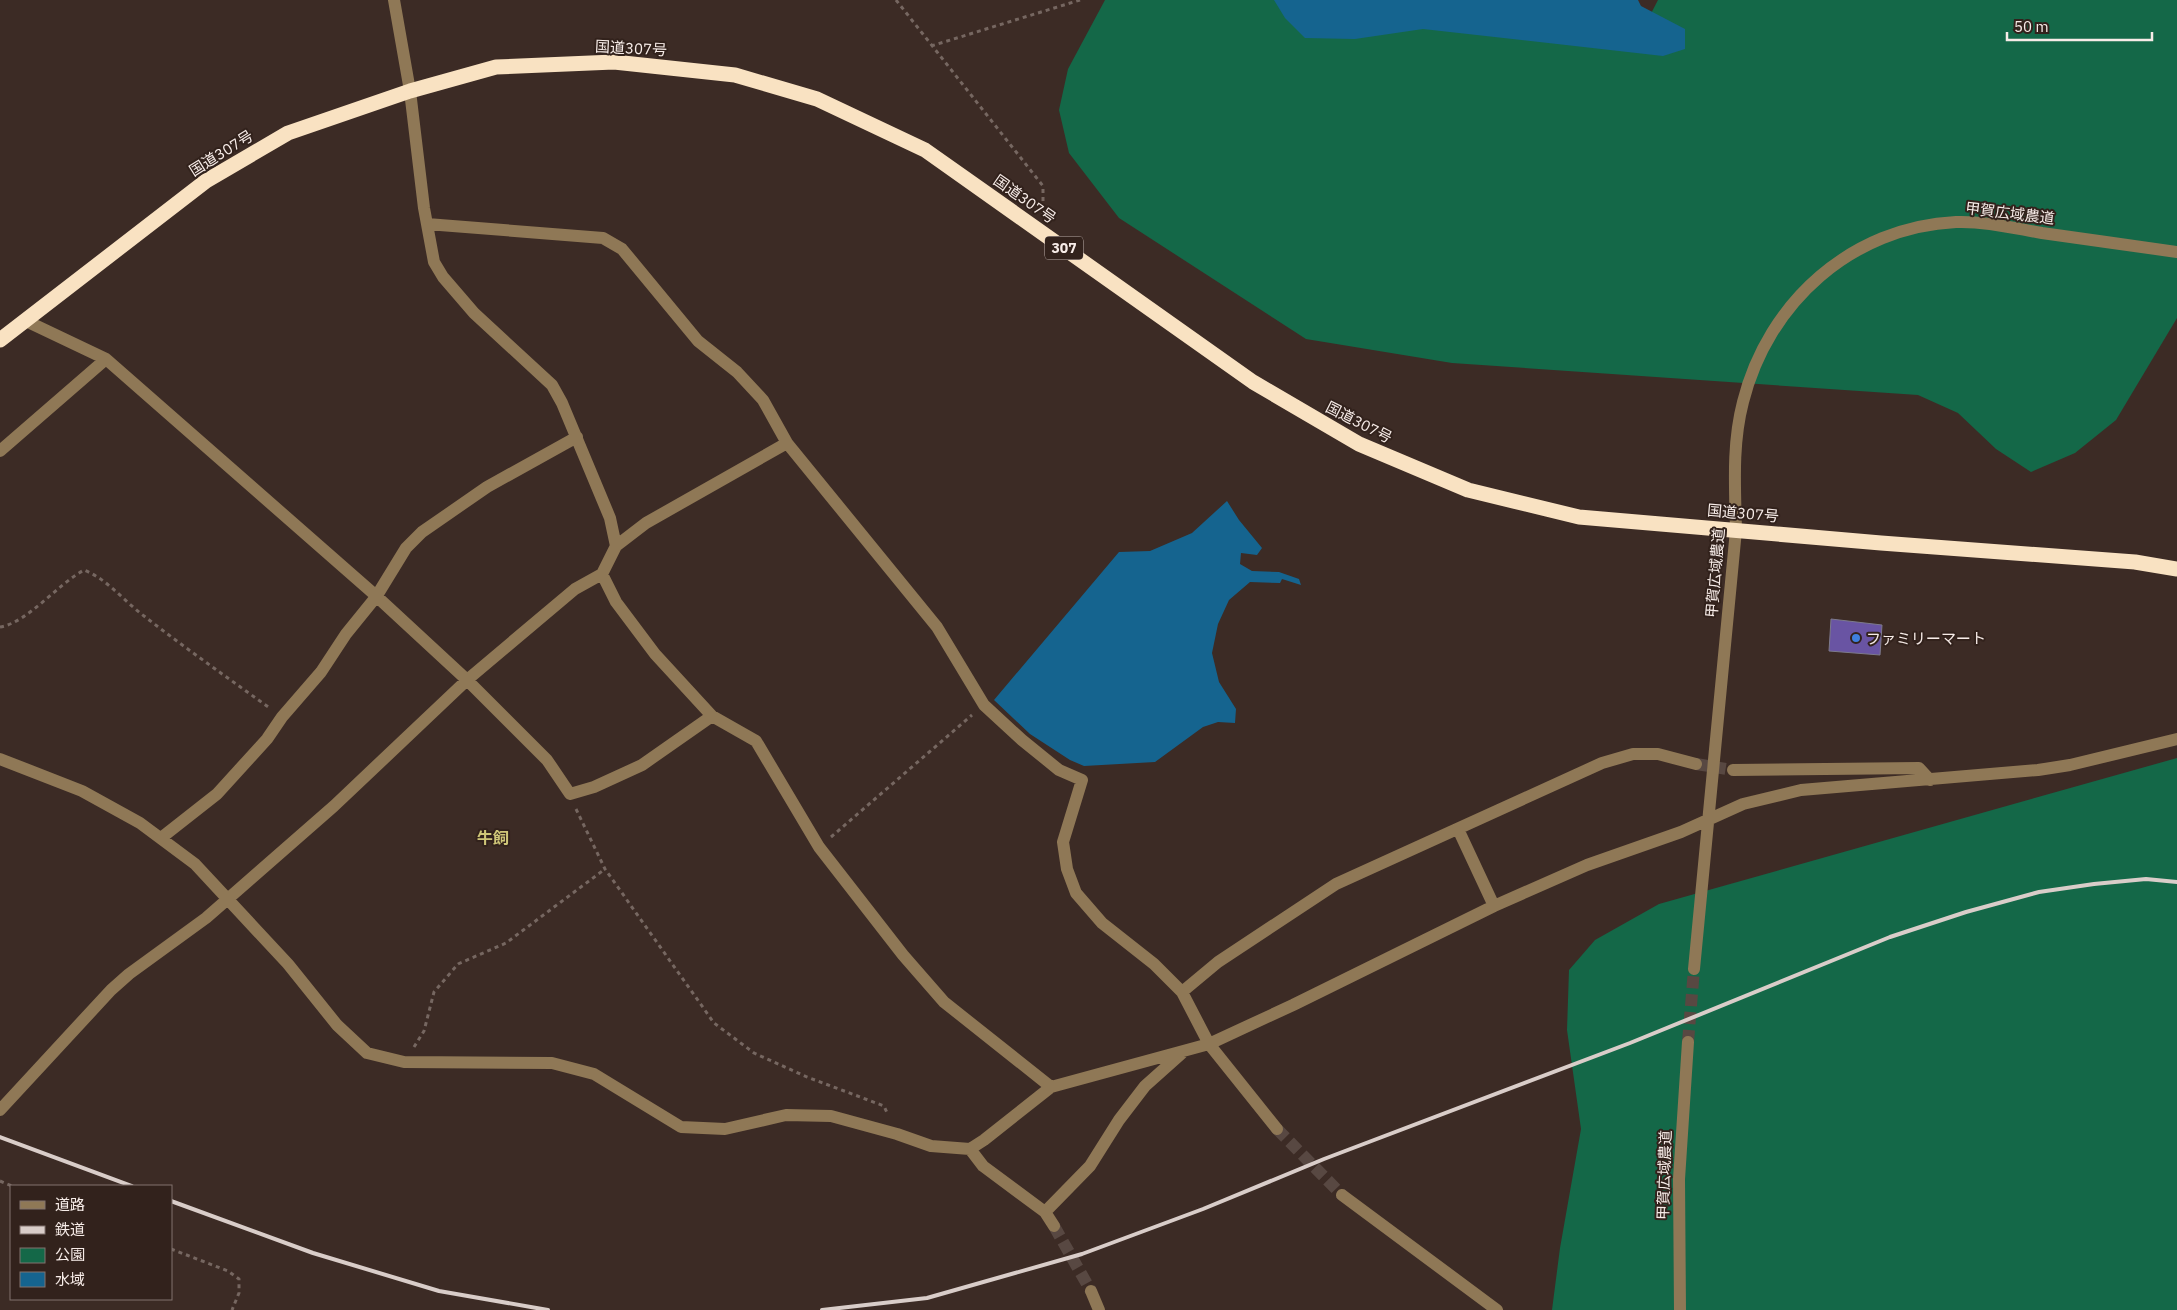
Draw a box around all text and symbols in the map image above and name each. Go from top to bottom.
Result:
scale bar [2007,10,2152,42]
text: 50 m [2014,17,2049,36]
street label: 国道307号 [595,37,667,59]
street label: 国道307号 [185,126,257,180]
street label: 国道307号 [990,171,1060,227]
street label: 甲賀広域農道 [1964,198,2056,228]
road number: 307 [1045,237,1083,260]
street label: 国道307号 [1323,397,1395,447]
street label: 国道307号 [1706,500,1780,526]
street label: 甲賀広域農道 [1702,527,1728,619]
place label: ファミリーマート [1866,629,1986,648]
marker: ファミリーマート [1850,632,1862,644]
district label: 牛飼 [477,828,509,848]
street label: 甲賀広域農道 [1653,1130,1675,1220]
legend [10,1185,172,1300]
text: 道路 [55,1195,85,1214]
text: 鉄道 [55,1220,85,1239]
text: 公園 [55,1245,85,1264]
text: 水域 [55,1270,85,1289]

